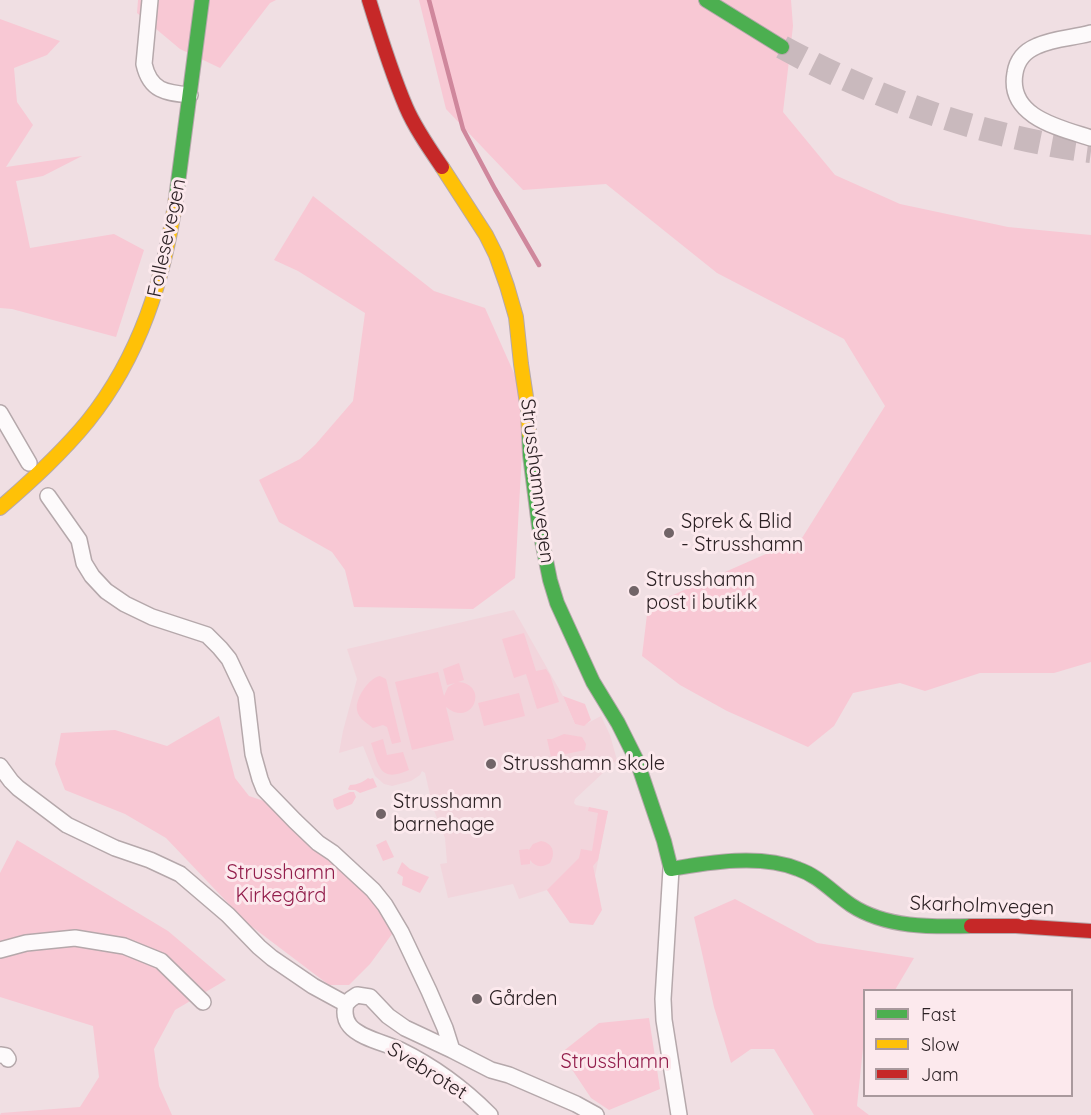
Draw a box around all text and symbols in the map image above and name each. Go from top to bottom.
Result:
street label: Follesevegen [143,177,191,299]
street label: Strusshamnvegen [515,397,559,565]
place label: Sprek & Blid - Strusshamn [681,510,803,557]
marker: Sprek & Blid - Strusshamn [662,526,676,540]
place label: Strusshamn post i butikk [646,568,757,615]
marker: Strusshamn post i butikk [627,584,641,598]
place label: Strusshamn skole [503,752,665,776]
marker: Strusshamn skole [484,757,498,771]
place label: Strusshamn barnehage [393,790,502,837]
marker: Strusshamn barnehage [374,807,388,821]
park label: Strusshamn Kirkegård [226,861,336,908]
street label: Skarholmvegen [909,891,1055,921]
place label: Gården [489,987,558,1011]
legend [863,989,1073,1097]
marker: Gården [470,992,484,1006]
text: Fast [921,1003,956,1026]
text: Slow [921,1033,959,1056]
street label: Svebrotet [383,1037,471,1105]
park label: Strusshamn [560,1050,670,1074]
text: Jam [921,1063,959,1086]

